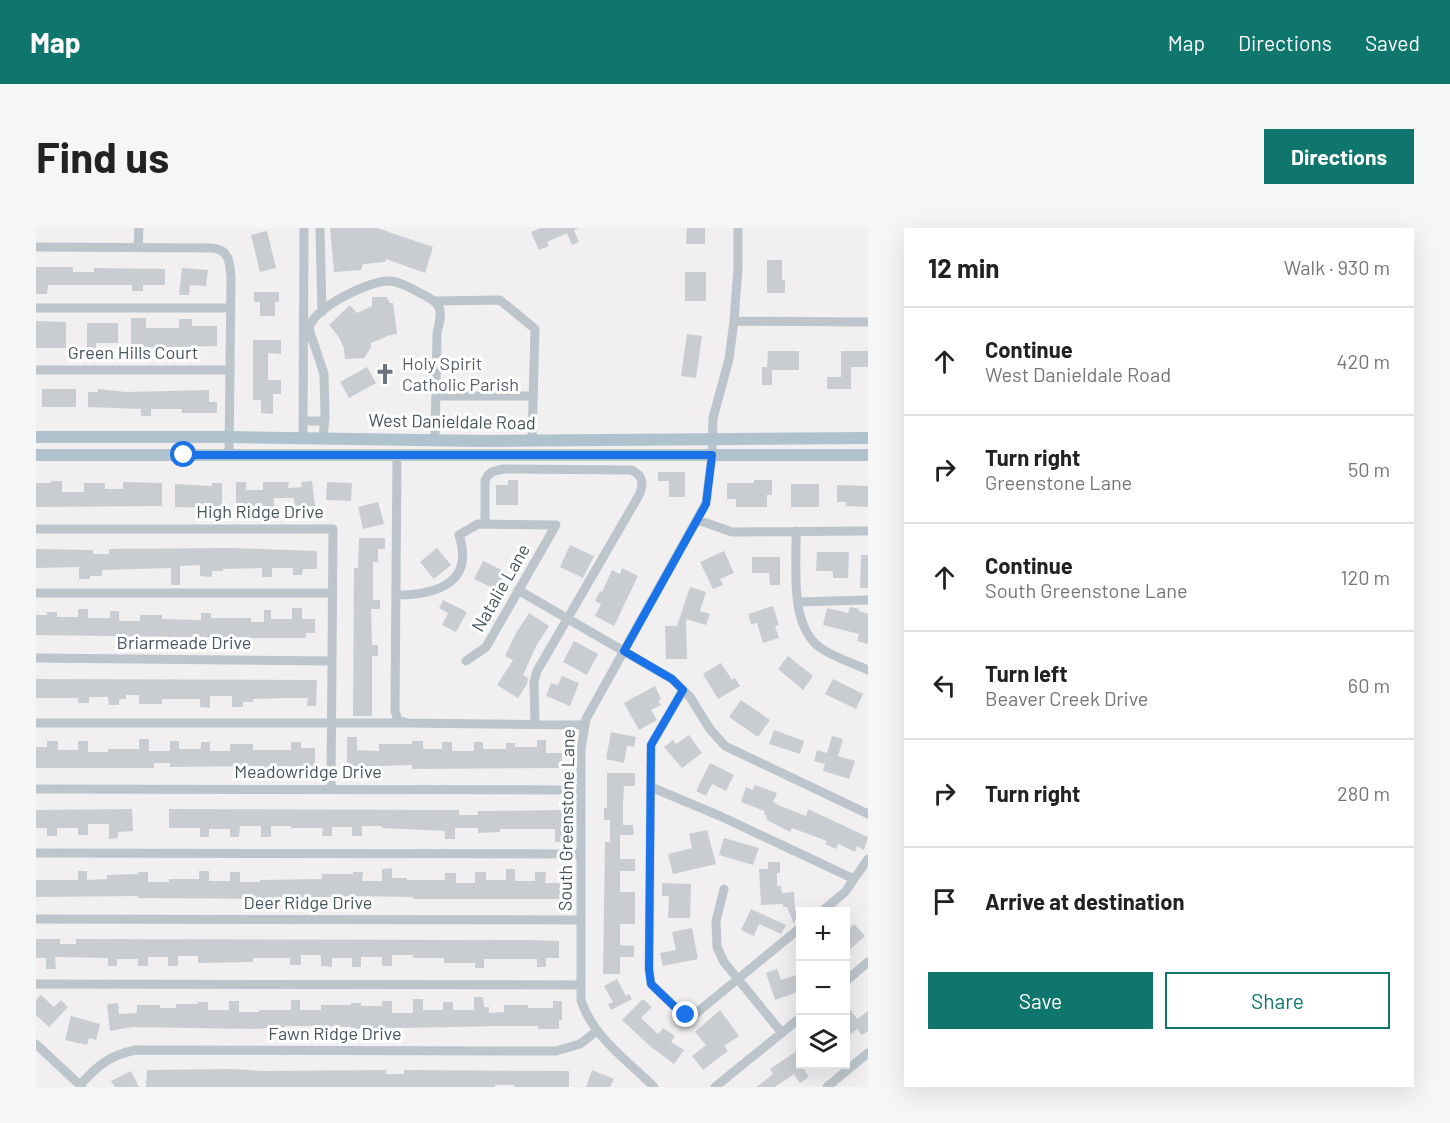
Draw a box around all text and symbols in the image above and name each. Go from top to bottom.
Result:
text: Map [30,25,81,59]
text: Map [1168,30,1205,55]
text: Directions [1238,30,1332,55]
text: Saved [1365,30,1420,55]
button: Directions [1264,129,1414,184]
text: Find us [36,131,169,181]
text: 12 min [928,252,1000,283]
text: Walk · 930 m [1284,255,1390,279]
text: Continue [985,336,1073,362]
street label: Green Hills Court [68,341,198,363]
icon: ahead [928,345,961,378]
text: 420 m [1336,349,1390,373]
place label: Holy Spirit Catholic Parish [402,352,519,395]
church icon: Holy Spirit Catholic Parish [373,362,397,386]
text: West Danieldale Road [985,362,1171,386]
street label: West Danieldale Road [368,409,536,433]
route start [170,441,196,467]
text: Turn right [985,444,1080,470]
icon: right [928,453,961,486]
text: 50 m [1348,457,1390,481]
text: Greenstone Lane [985,470,1132,494]
street label: High Ridge Drive [196,500,324,522]
street label: Natalie Lane [466,540,534,635]
text: Continue [985,552,1073,578]
icon: ahead [928,561,961,594]
text: 120 m [1340,565,1390,589]
text: South Greenstone Lane [985,578,1188,602]
street label: Briarmeade Drive [117,631,251,653]
text: Turn left [985,660,1068,686]
icon: left [928,669,961,702]
text: 60 m [1348,673,1390,697]
text: Beaver Creek Drive [985,686,1149,710]
street label: South Greenstone Lane [553,729,579,911]
street label: Meadowridge Drive [234,760,382,782]
icon: right [928,777,961,810]
text: Turn right [985,780,1080,806]
text: 280 m [1337,781,1390,805]
icon: arrive [928,885,961,918]
text: Arrive at destination [985,888,1184,914]
street label: Deer Ridge Drive [244,891,372,913]
map controls [796,907,850,1069]
button: + [796,907,850,961]
button: − [796,961,850,1015]
button: Save [928,972,1153,1029]
button: Share [1165,972,1390,1029]
route end [672,1001,698,1027]
button: layers [796,1015,850,1069]
street label: Fawn Ridge Drive [268,1022,402,1044]

